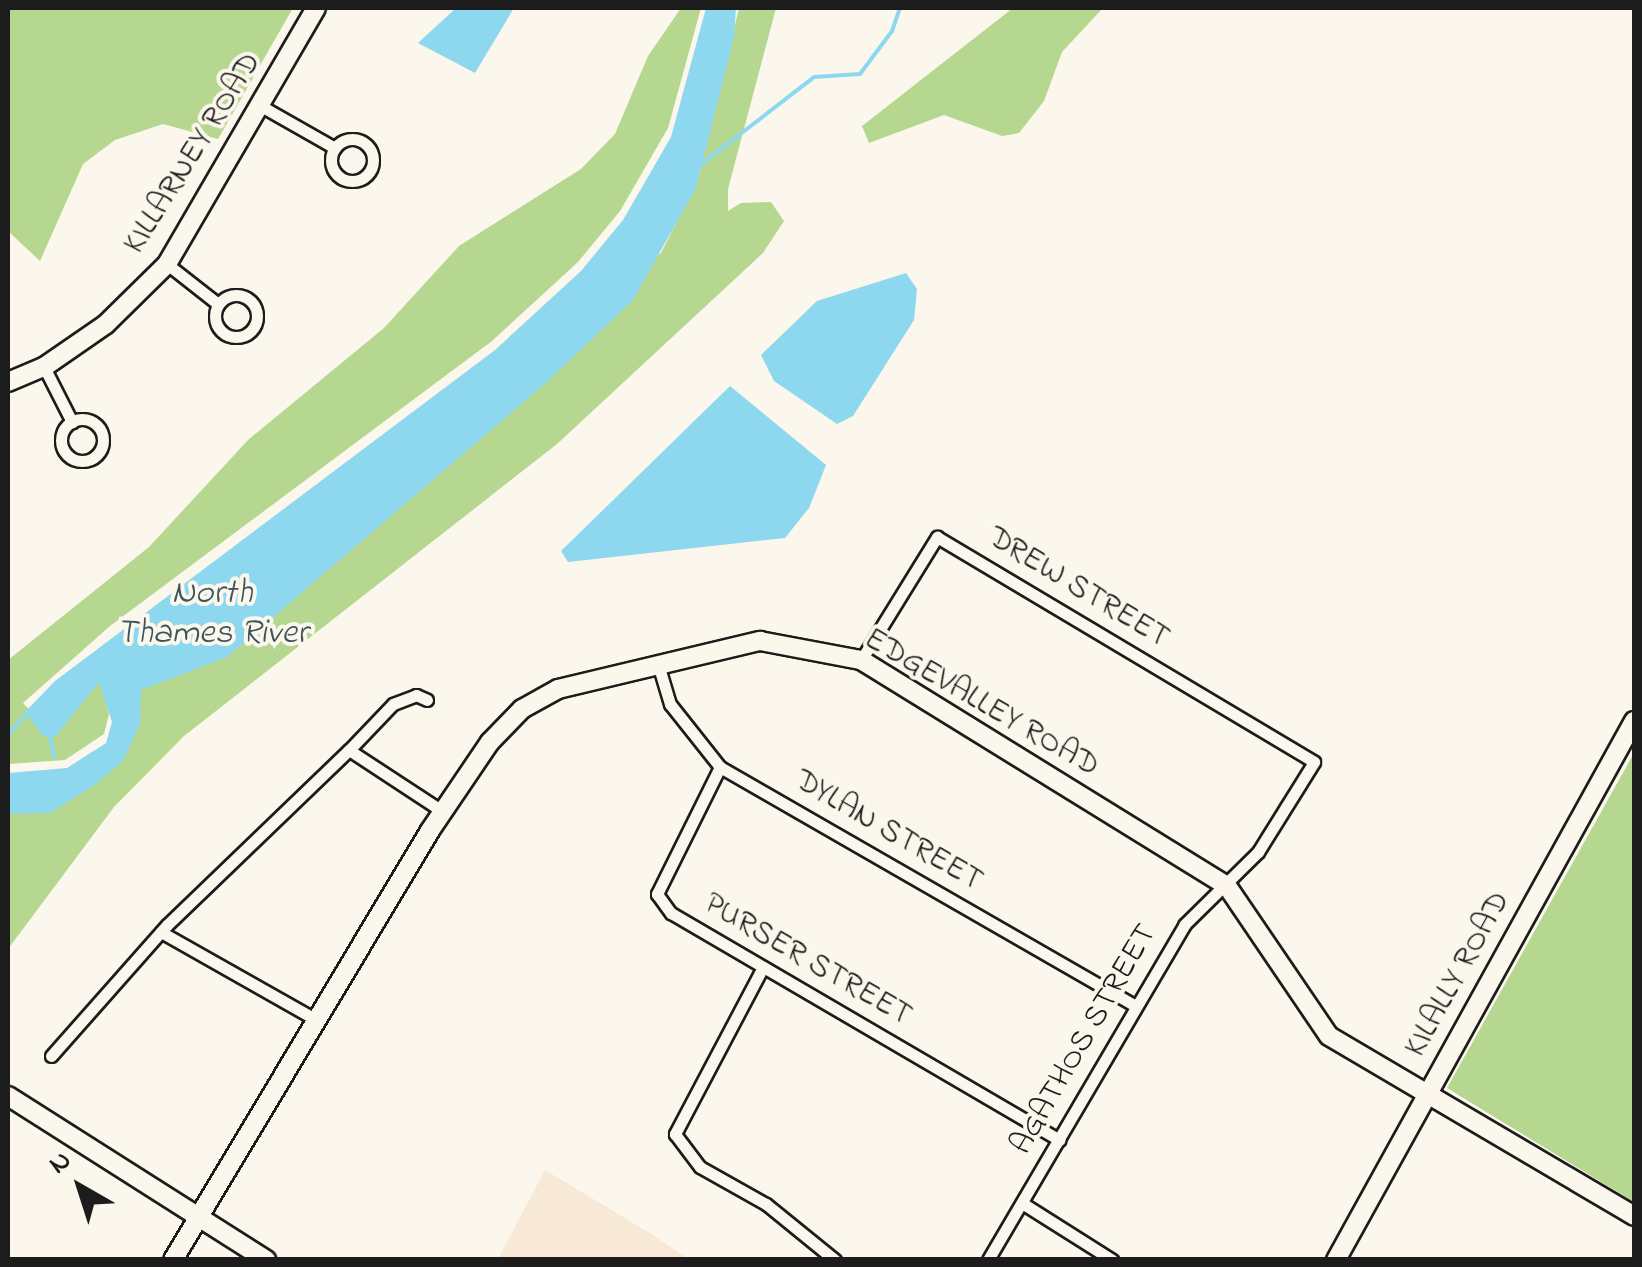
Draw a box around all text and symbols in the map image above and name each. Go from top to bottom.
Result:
street label: KILLARNEY ROAD [117,46,271,262]
street label: DREW STREET [980,520,1176,658]
water label: North Thames River [116,573,308,655]
street label: EDGEVALLEY ROAD [857,621,1105,787]
street label: DYLAN STREET [787,763,989,901]
street label: PURSER STREET [696,886,918,1036]
street label: KILALLY ROAD [1398,886,1520,1064]
street label: AGATHOS STREET [1003,918,1167,1162]
north arrow [30,1137,130,1237]
text: N [41,1141,81,1185]

